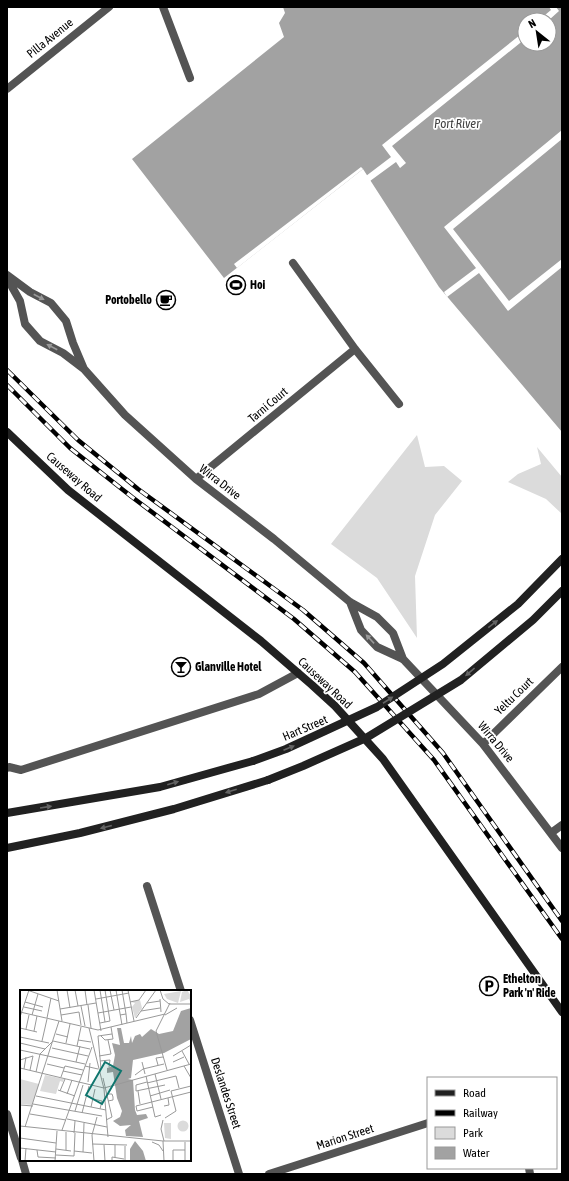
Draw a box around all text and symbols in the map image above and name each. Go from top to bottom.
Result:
north arrow [517,12,557,52]
street label: Pilla Avenue [24,15,76,61]
text: N [526,17,538,30]
water label: Port River [434,116,481,131]
sports icon: Hoi [225,274,247,296]
place label: Hoi [250,278,266,292]
cafe icon: Portobello [155,289,177,311]
place label: Portobello [105,293,152,307]
one-way arrow [33,294,45,300]
one-way arrow [47,344,58,351]
street label: Tarni Court [245,384,291,426]
street label: Causeway Road [44,449,104,505]
street label: Wirra Drive [196,461,244,503]
one-way arrow [487,620,498,629]
one-way arrow [366,635,375,644]
street label: Causeway Road [295,655,355,711]
bar icon: Glanville Hotel [170,656,192,678]
place label: Glanville Hotel [195,660,262,674]
one-way arrow [465,668,476,677]
street label: Yeltu Court [492,674,536,718]
one-way arrow [382,696,393,704]
street label: Hart Street [280,712,330,744]
street label: Wirra Drive [475,719,517,765]
one-way arrow [284,744,296,750]
one-way arrow [168,780,180,786]
one-way arrow [224,788,236,794]
one-way arrow [39,804,52,810]
one-way arrow [99,824,112,830]
place label: Ethelton Park 'n' Ride [503,972,556,1000]
parking icon: Ethelton Park 'n' Ride [478,975,500,997]
inset map [20,990,191,1161]
street label: Deslandes Street [208,1055,244,1131]
legend [427,1077,557,1169]
text: Road [463,1086,486,1100]
text: Railway [463,1106,498,1120]
street label: Marion Street [315,1121,376,1153]
text: Park [463,1126,484,1140]
text: Water [463,1146,490,1160]

